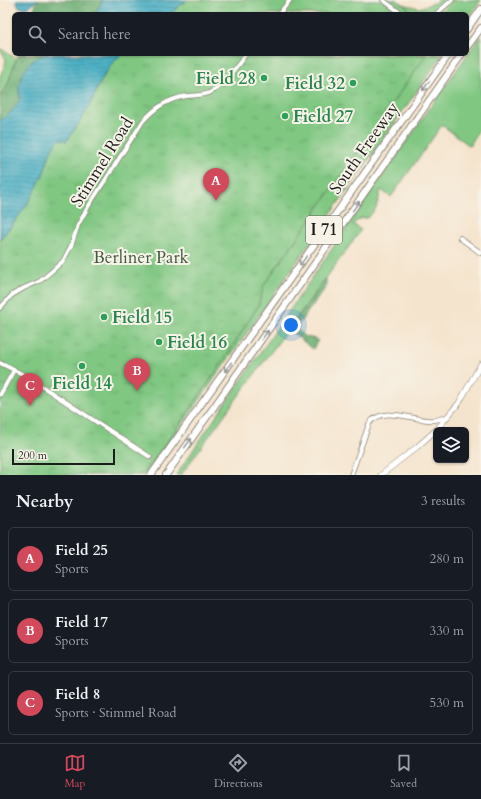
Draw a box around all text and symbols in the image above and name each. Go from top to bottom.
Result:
search box [12,12,469,56]
icon: search [26,23,48,45]
text: Search here [58,24,131,44]
place label: Field 28 [196,67,256,90]
place label: Field 32 [285,72,345,95]
marker: Field 28 [259,73,269,83]
marker: Field 32 [348,78,358,88]
one-way arrow [422,80,430,91]
street label: South Freeway [324,97,404,199]
place label: Field 27 [293,105,353,128]
marker: Field 27 [280,111,290,121]
street label: Stimmel Road [65,113,139,211]
pin: A [203,168,229,201]
one-way arrow [352,200,360,211]
road number: I 71 [306,216,342,244]
park label: Berliner Park [93,246,190,269]
one-way arrow [299,255,307,266]
place label: Field 15 [112,306,172,329]
marker: Field 15 [99,312,109,322]
your location [281,315,301,335]
one-way arrow [261,329,269,340]
place label: Field 16 [167,331,227,354]
marker: Field 16 [154,337,164,347]
pin: B [124,358,150,391]
marker: Field 14 [77,361,87,371]
one-way arrow [224,361,232,372]
place label: Field 14 [52,372,112,395]
pin: C [17,373,43,406]
map controls [433,427,469,463]
button: layers [433,427,469,463]
one-way arrow [184,438,192,449]
scale bar [12,447,115,466]
text: 200 m [18,448,47,463]
text: Nearby [16,490,73,513]
text: 3 results [421,492,465,510]
text: Field 25 [55,540,108,560]
text: A [25,550,35,568]
text: 280 m [430,550,464,568]
text: Sports [55,560,89,578]
text: Field 17 [55,612,108,632]
text: B [25,622,35,640]
text: 330 m [430,622,464,640]
text: Sports [55,632,89,650]
text: Field 8 [55,684,100,704]
text: C [25,694,35,712]
text: 530 m [430,694,464,712]
text: Sports · Stimmel Road [55,704,176,722]
tab: Map [64,752,86,791]
tab: Directions [214,752,262,791]
tab: Saved [390,752,417,791]

